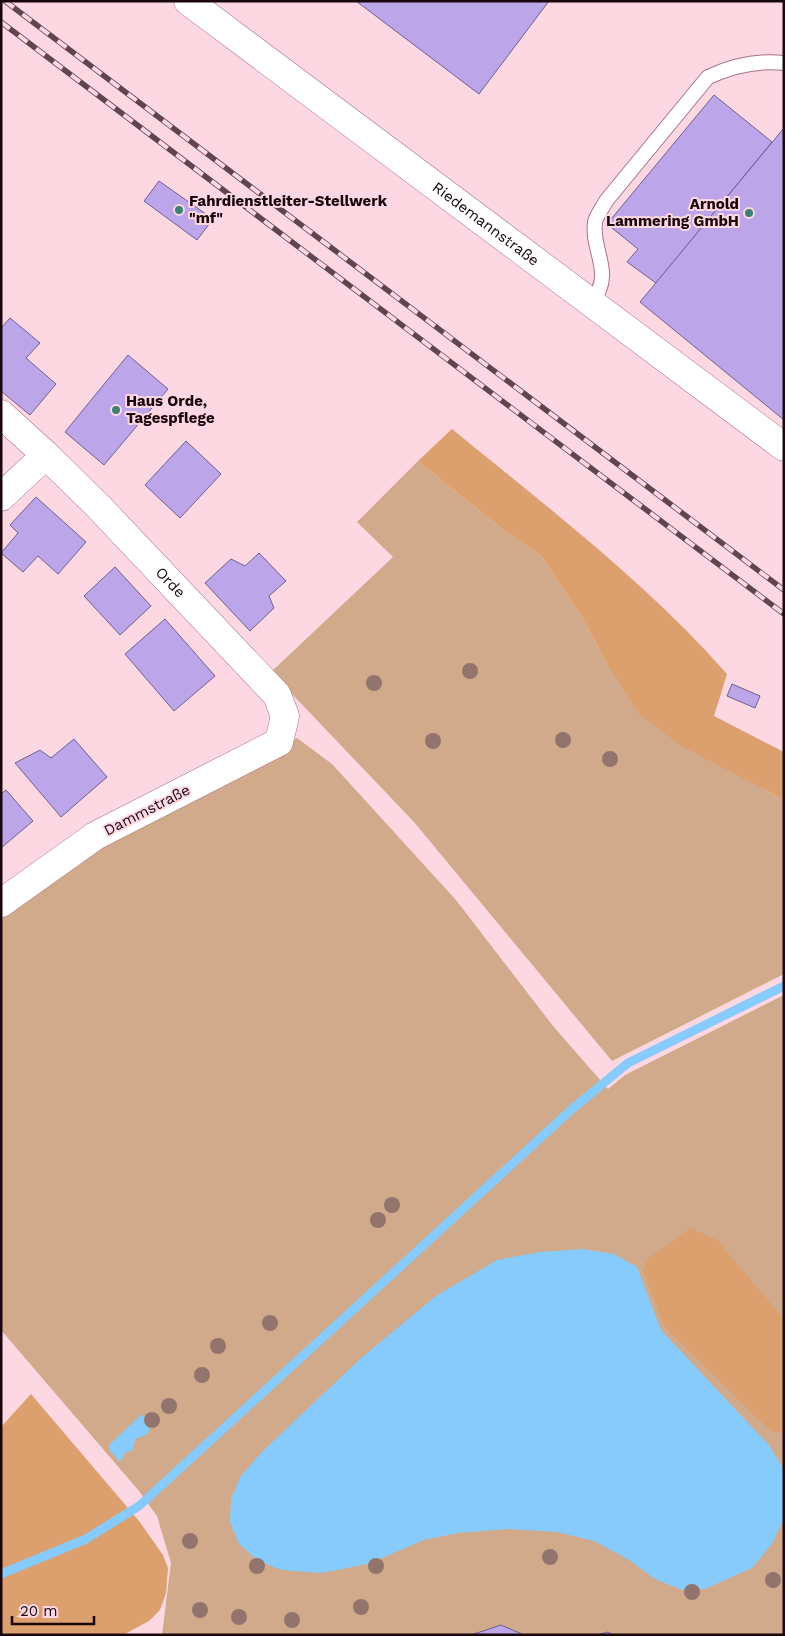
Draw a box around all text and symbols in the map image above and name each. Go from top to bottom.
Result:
street label: Riedemannstraße [429,178,543,270]
place label: Fahrdienstleiter-Stellwerk "mf" [189,192,388,227]
place label: Arnold Lammering GmbH [606,195,739,230]
marker: Fahrdienstleiter-Stellwerk "mf" [173,204,185,216]
marker: Arnold Lammering GmbH [743,207,755,219]
place label: Haus Orde, Tagespflege [126,392,215,427]
marker: Haus Orde, Tagespflege [110,404,122,416]
street label: Orde [152,564,189,601]
street label: Dammstraße [101,781,193,839]
scale bar [12,1594,95,1626]
text: 20 m [20,1602,58,1620]

